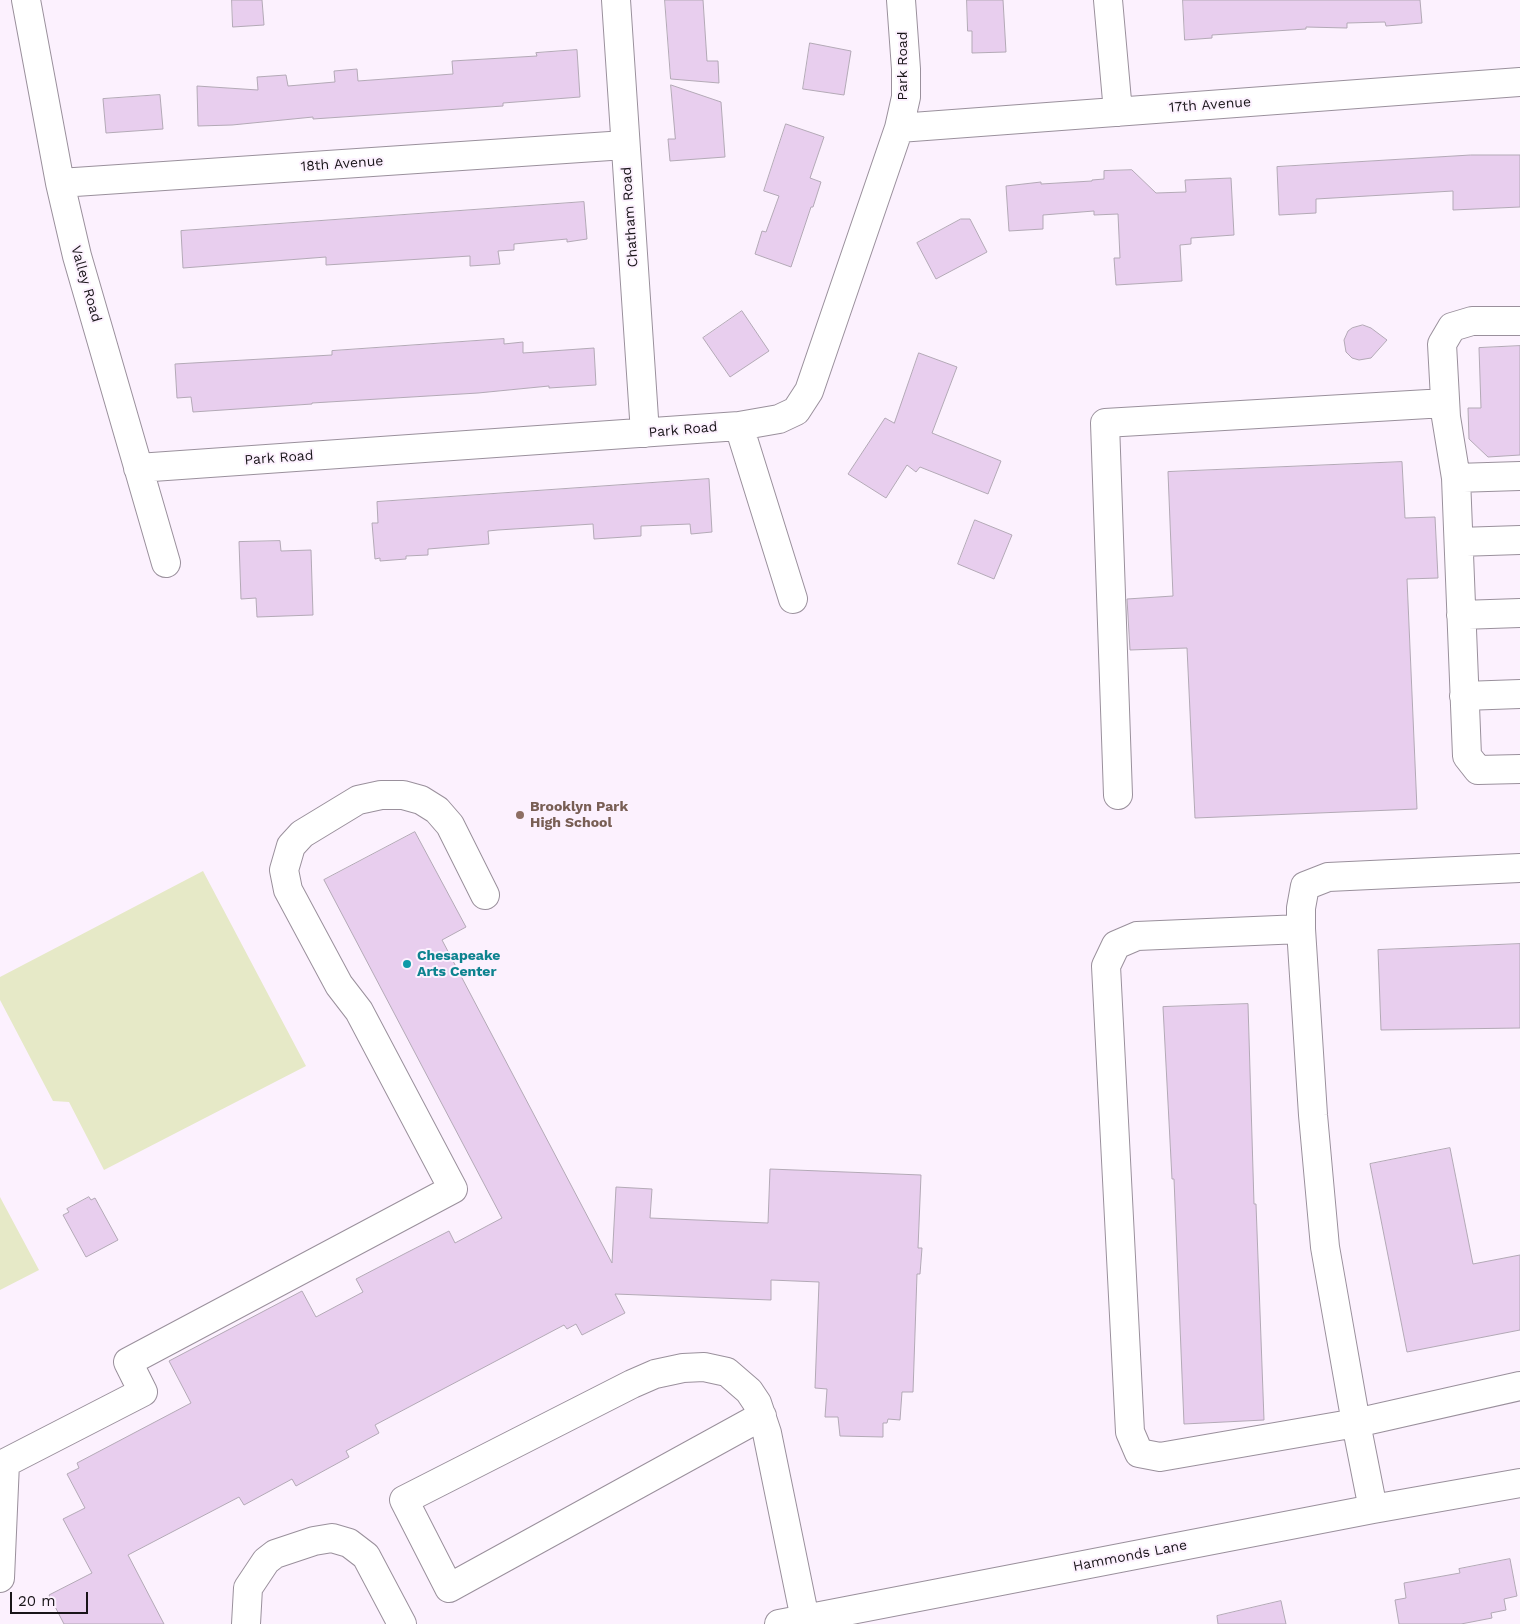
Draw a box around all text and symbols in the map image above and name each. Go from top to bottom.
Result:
street label: Park Road [895,31,911,101]
street label: 17th Avenue [1168,94,1252,116]
street label: 18th Avenue [300,153,384,175]
street label: Chatham Road [618,166,642,268]
street label: Valley Road [67,244,105,324]
street label: Park Road [648,419,718,441]
street label: Park Road [244,447,314,469]
place label: Brooklyn Park High School [530,799,628,832]
marker: Brooklyn Park High School [514,809,526,821]
place label: Chesapeake Arts Center [417,948,500,980]
marker: Chesapeake Arts Center [401,958,413,970]
street label: Hammonds Lane [1072,1537,1188,1575]
scale bar [12,1582,90,1614]
text: 20 m [18,1592,56,1610]

